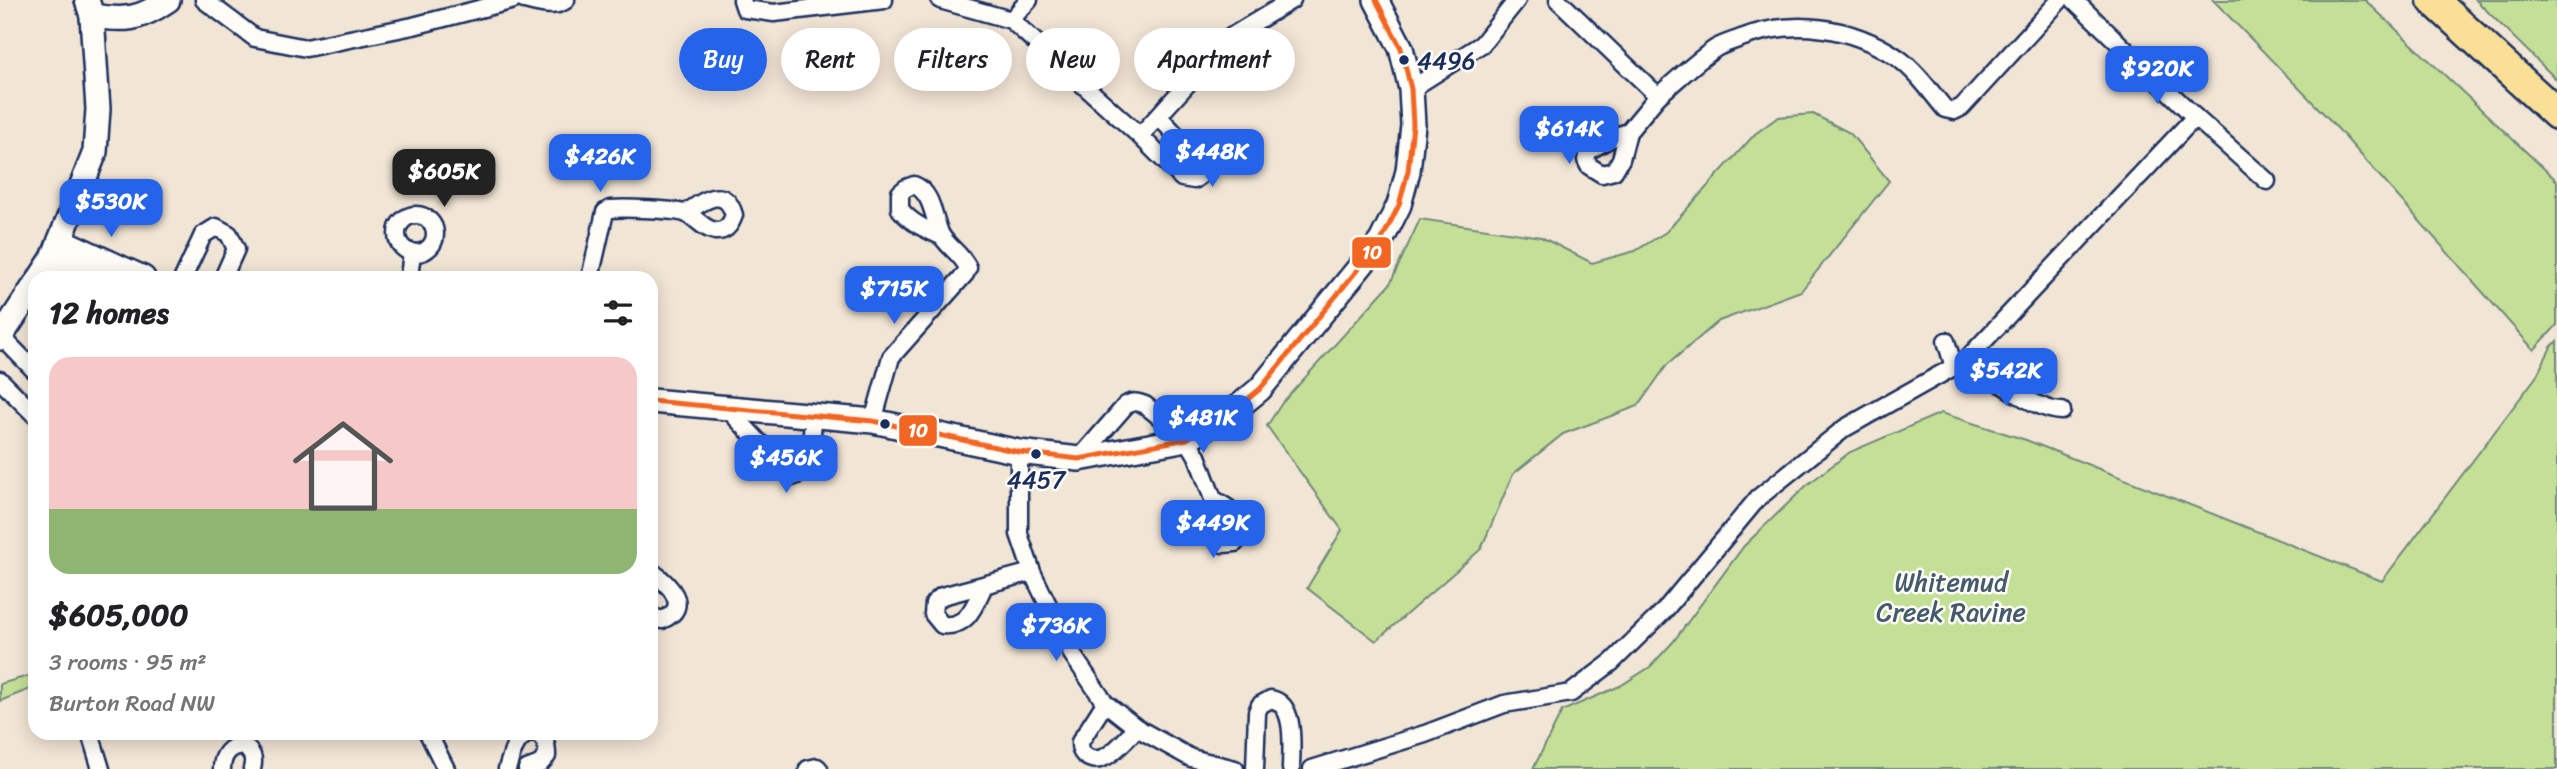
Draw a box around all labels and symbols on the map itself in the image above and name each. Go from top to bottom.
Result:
place label: 4496 [1417,40,1475,82]
pin: $920K [2108,46,2206,106]
marker: 4496 [1397,53,1411,67]
pin: $614K [1520,106,1618,166]
pin: $448K [1163,130,1261,189]
pin: $426K [551,134,649,194]
pin: $605K [395,150,493,209]
pin: $530K [62,180,160,239]
line badge: 10 [1351,236,1392,269]
text: 10 [1362,236,1382,269]
pin: $715K [845,266,943,326]
pin: $542K [1957,348,2055,408]
pin: $481K [1154,396,1252,455]
line badge: 10 [898,414,938,447]
text: 10 [908,414,928,447]
unlabelled marker [878,417,892,431]
pin: $456K [737,435,835,495]
marker: 4457 [1029,447,1043,461]
place label: 4457 [1007,459,1066,501]
pin: $449K [1164,500,1262,560]
park label: Whitemud Creek Ravine [1876,559,2026,635]
pin: $736K [1007,604,1105,663]

